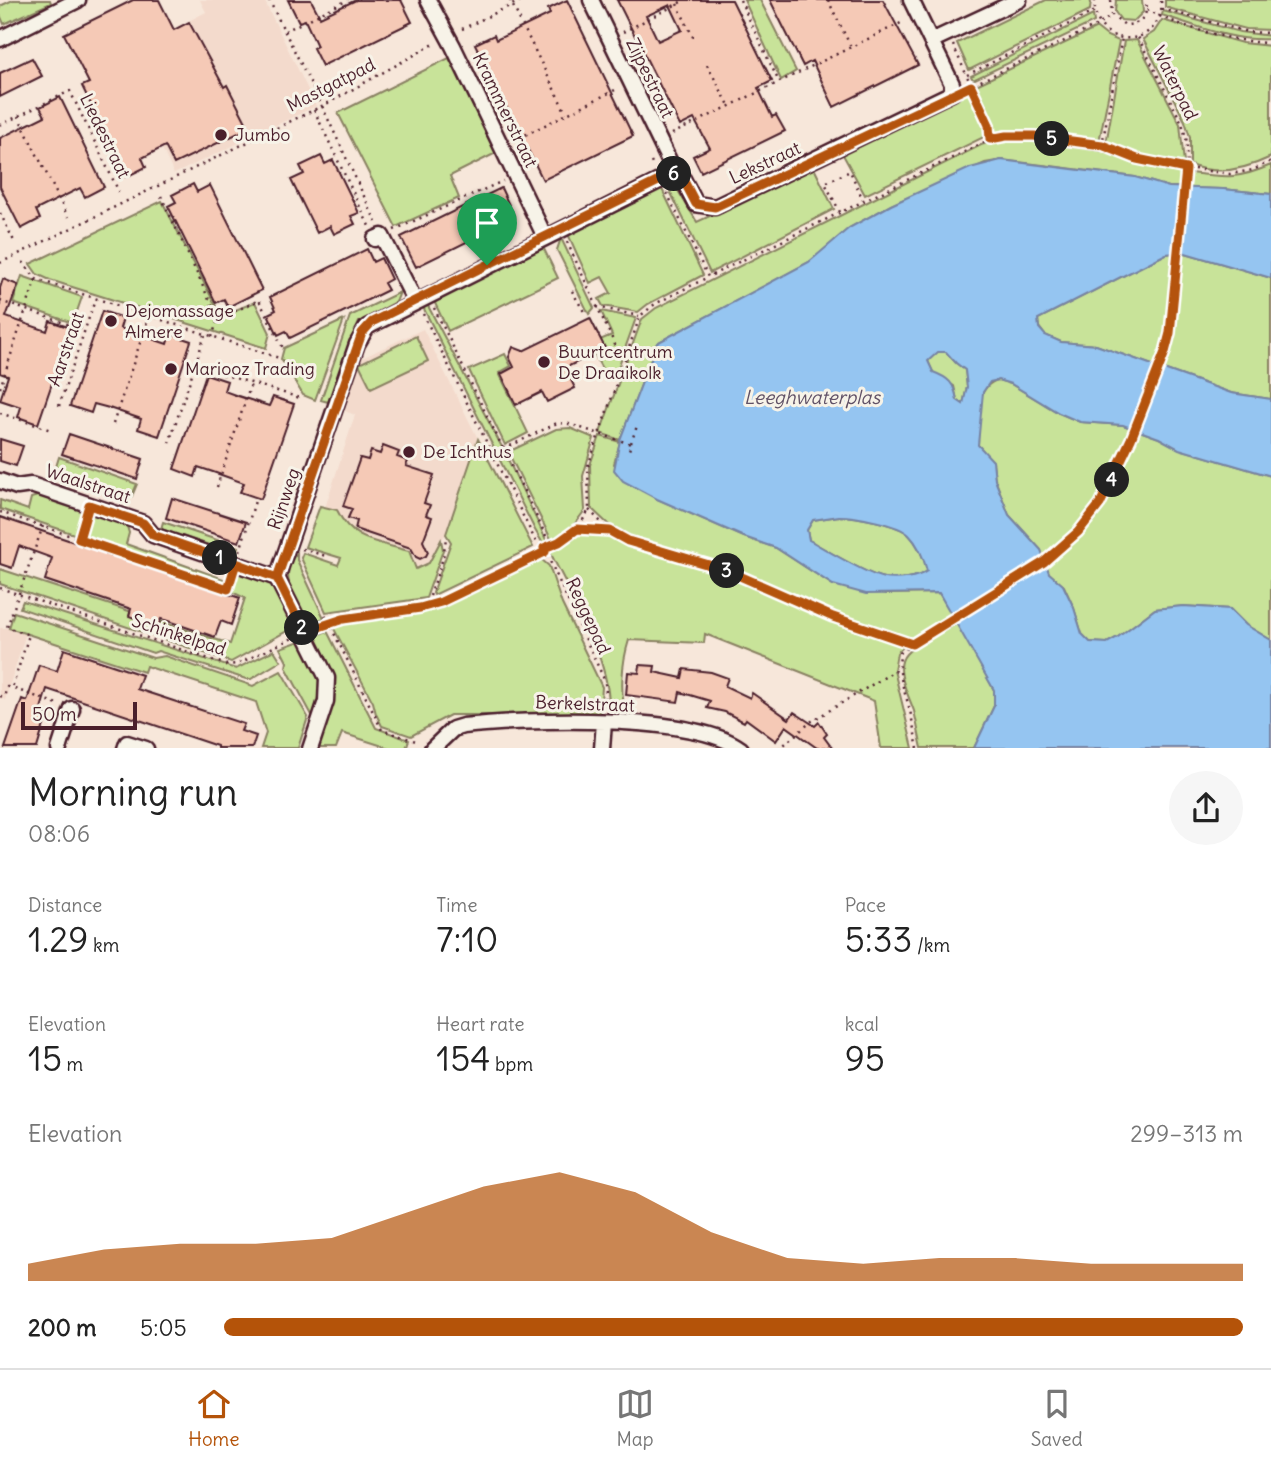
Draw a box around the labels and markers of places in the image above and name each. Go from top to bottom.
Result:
pin: 5 [1034,122,1070,156]
place label: Jumbo [235,123,290,146]
marker: Jumbo [213,127,229,143]
pin: 6 [656,156,692,192]
pin [457,193,517,265]
place label: Dejomassage Almere [125,299,234,343]
marker: Dejomassage Almere [103,313,119,329]
place label: Buurtcentrum De Draaikolk [558,340,673,384]
marker: Buurtcentrum De Draaikolk [536,354,552,370]
place label: Mariooz Trading [185,357,315,380]
marker: Mariooz Trading [163,361,179,377]
place label: De Ichthus [423,440,512,463]
marker: De Ichthus [401,444,417,460]
pin: 4 [1094,462,1130,498]
pin: 1 [202,540,238,576]
pin: 3 [710,554,744,588]
pin: 2 [284,610,320,646]

